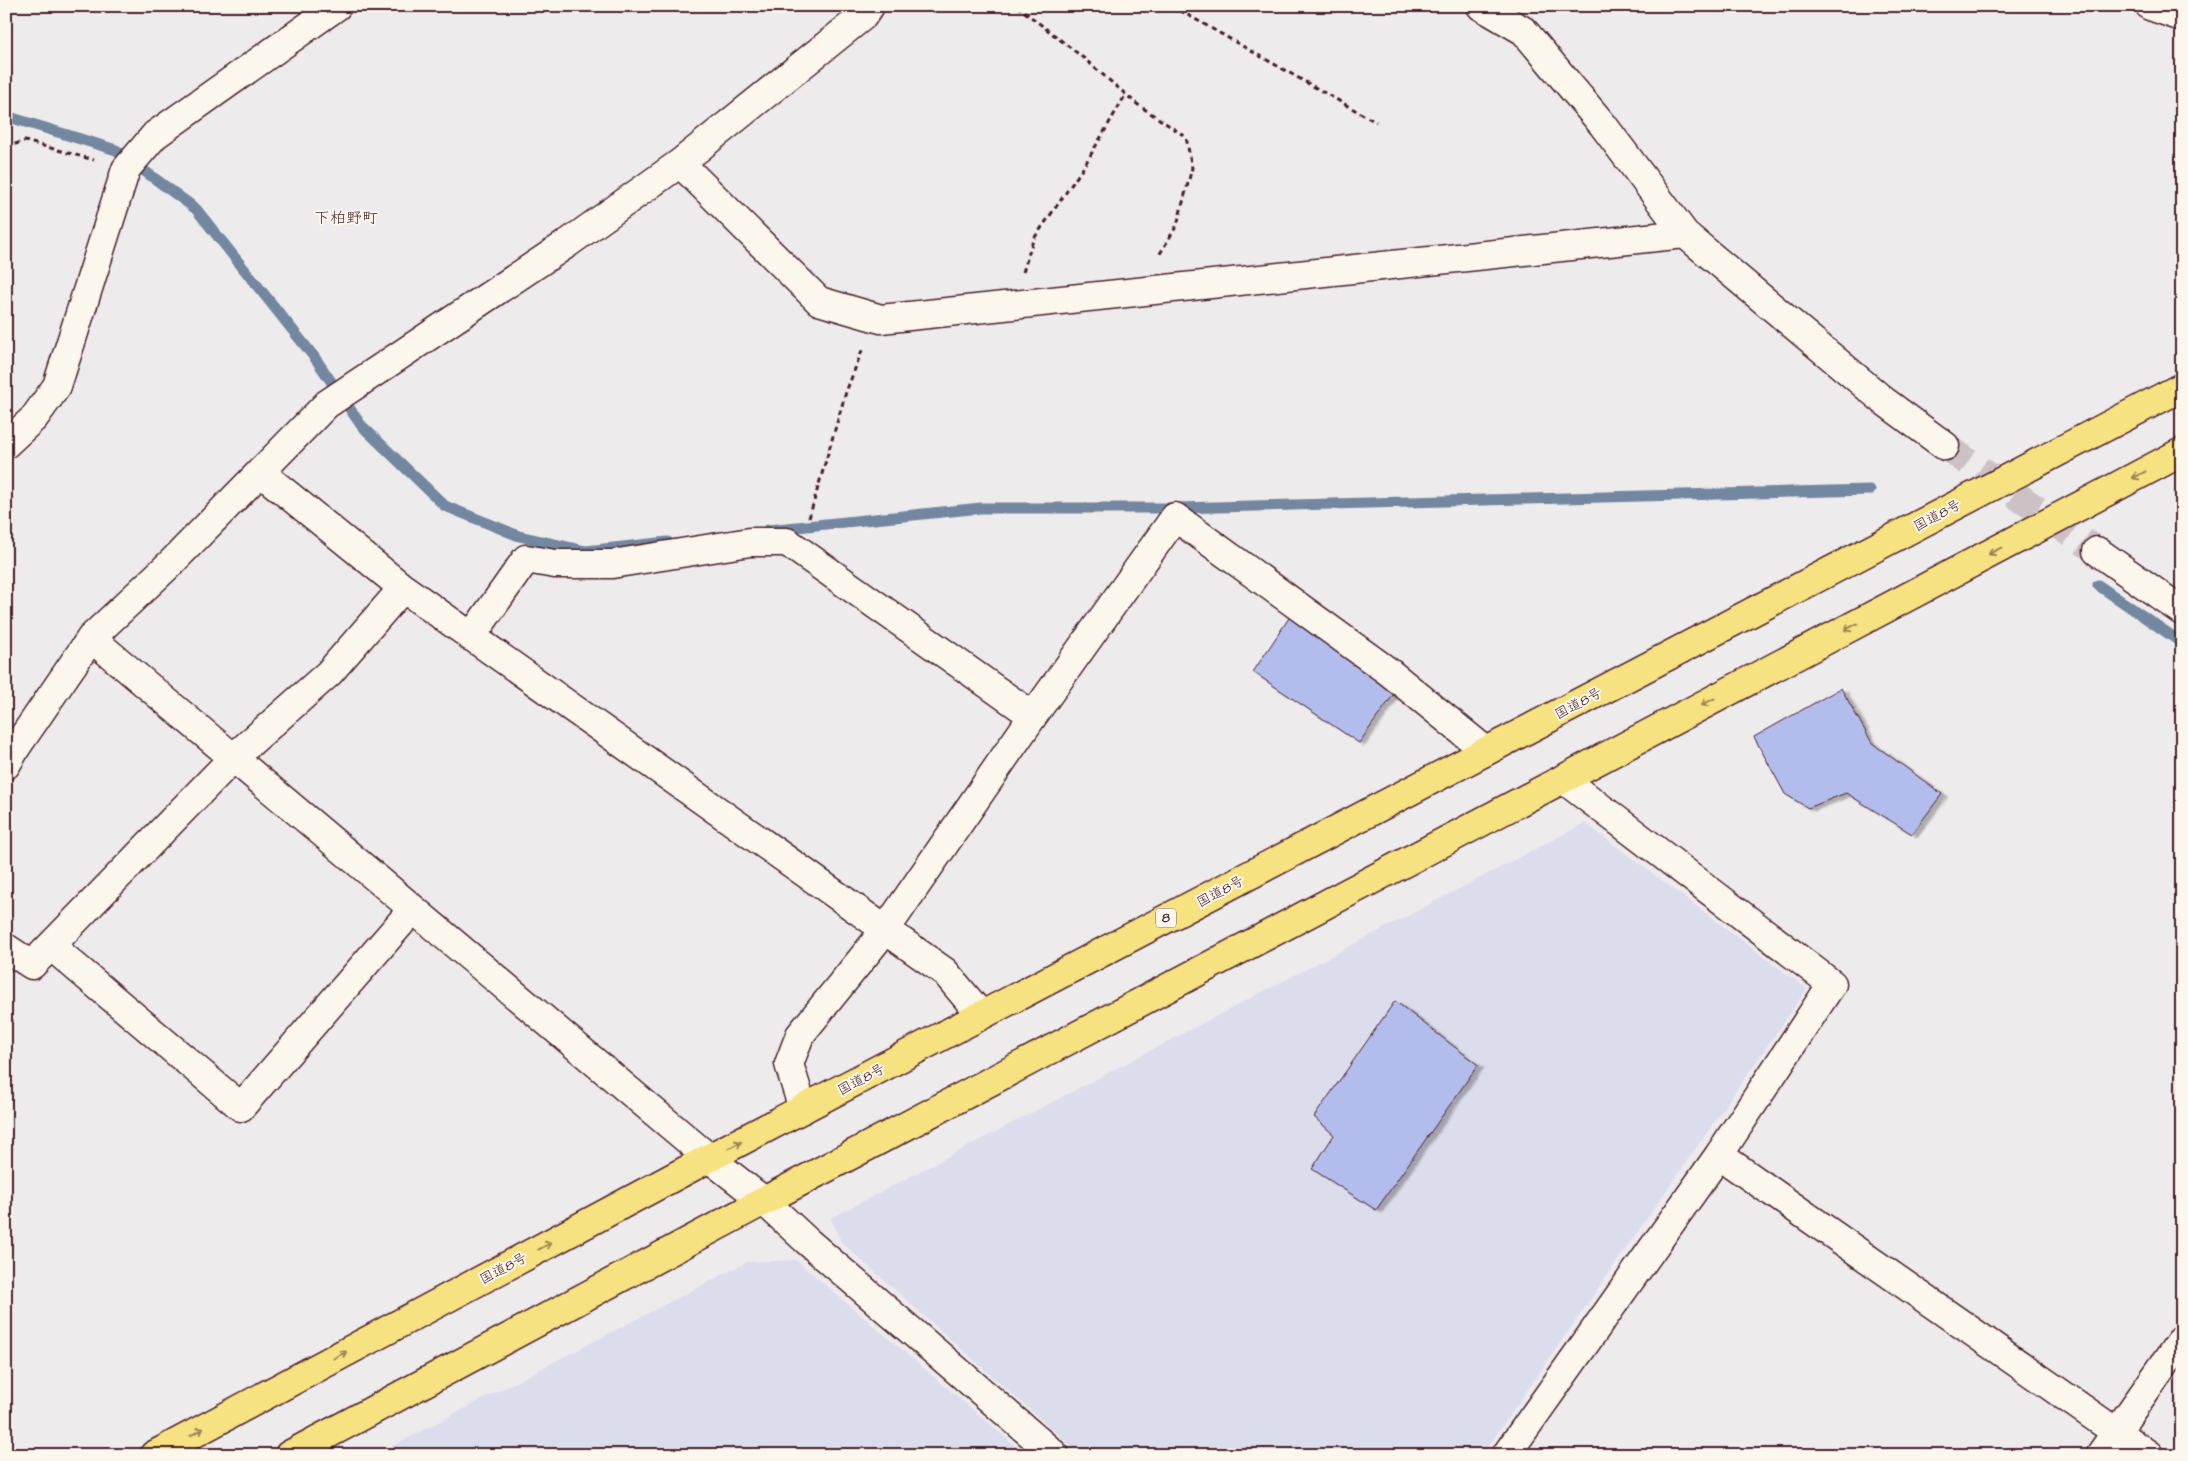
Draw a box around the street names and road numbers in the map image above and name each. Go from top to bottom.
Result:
street label: 国道8号 [1910,495,1965,537]
street label: 国道8号 [1551,683,1606,725]
street label: 国道8号 [1193,871,1248,913]
road number: 8 [1156,908,1176,928]
street label: 国道8号 [834,1059,889,1101]
street label: 国道8号 [476,1248,531,1290]

